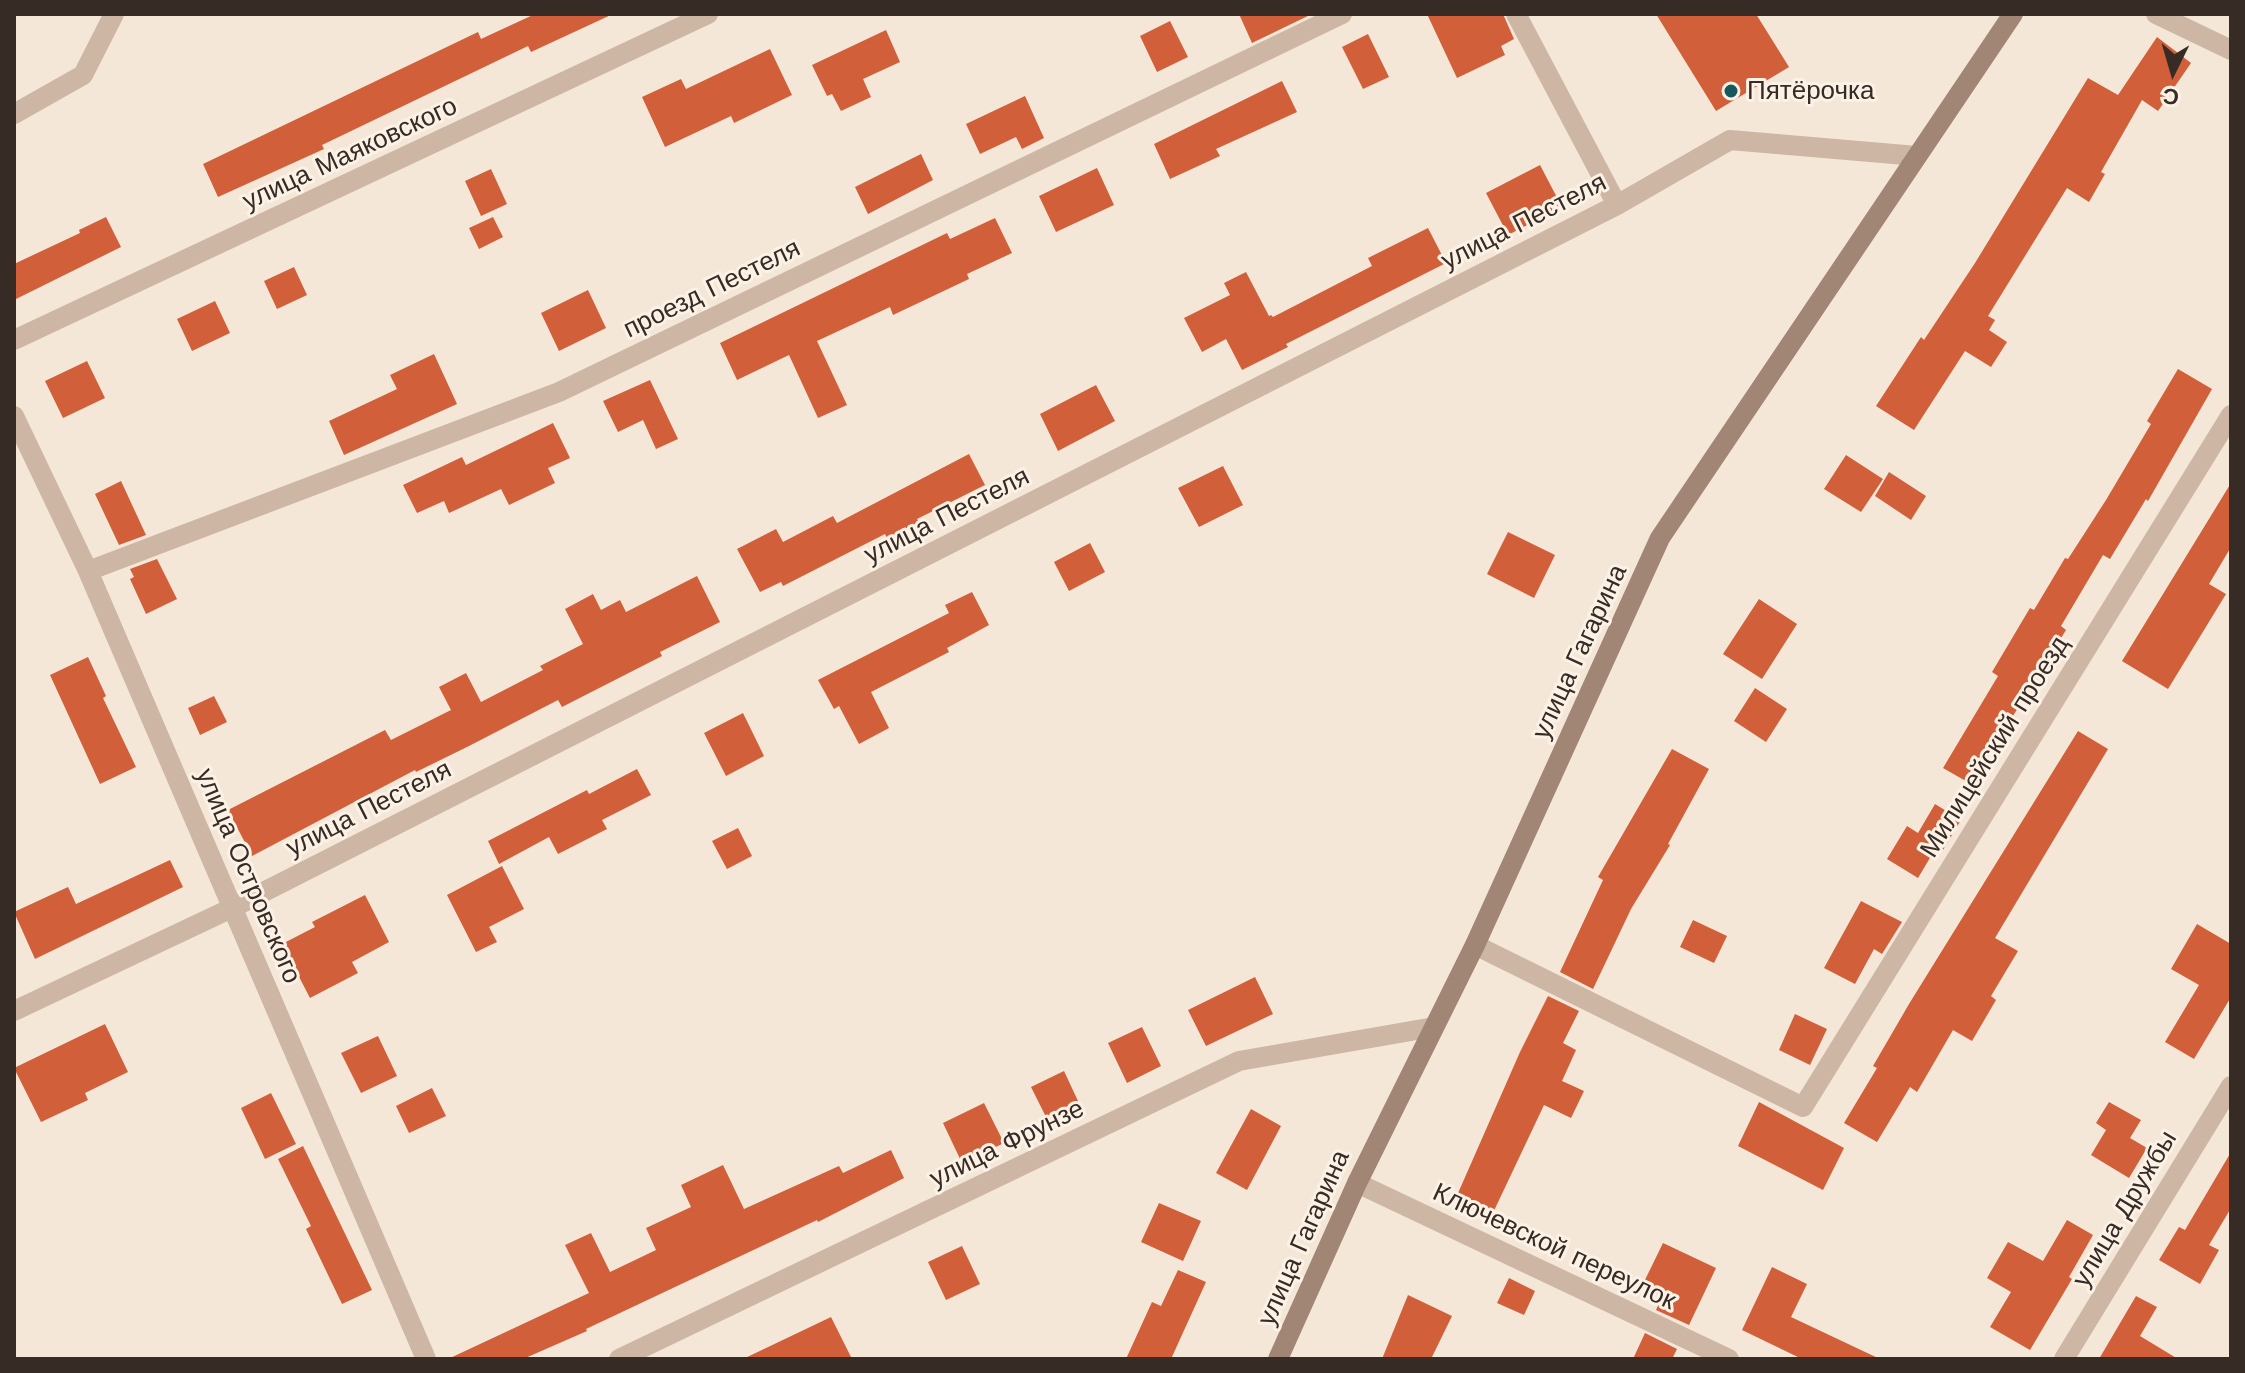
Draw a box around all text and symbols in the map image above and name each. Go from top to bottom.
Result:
north arrow [2133,32,2213,112]
place label: Пятёрочка [1747,75,1874,107]
marker: Пятёрочка [1722,82,1740,100]
text: С [2162,83,2180,110]
street label: улица Маяковского [238,91,462,217]
street label: улица Пестеля [1436,167,1612,277]
street label: проезд Пестеля [618,233,806,345]
street label: улица Пестеля [859,461,1035,571]
street label: улица Гагарина [1526,560,1634,744]
street label: Милицейский проезд [1914,631,2076,863]
street label: улица Пестеля [281,754,457,864]
street label: улица Островского [189,764,307,988]
street label: улица Фрунзе [925,1093,1089,1195]
street label: улица Дружбы [2066,1125,2184,1293]
street label: улица Гагарина [1251,1146,1357,1330]
street label: Ключевской переулок [1428,1177,1680,1317]

